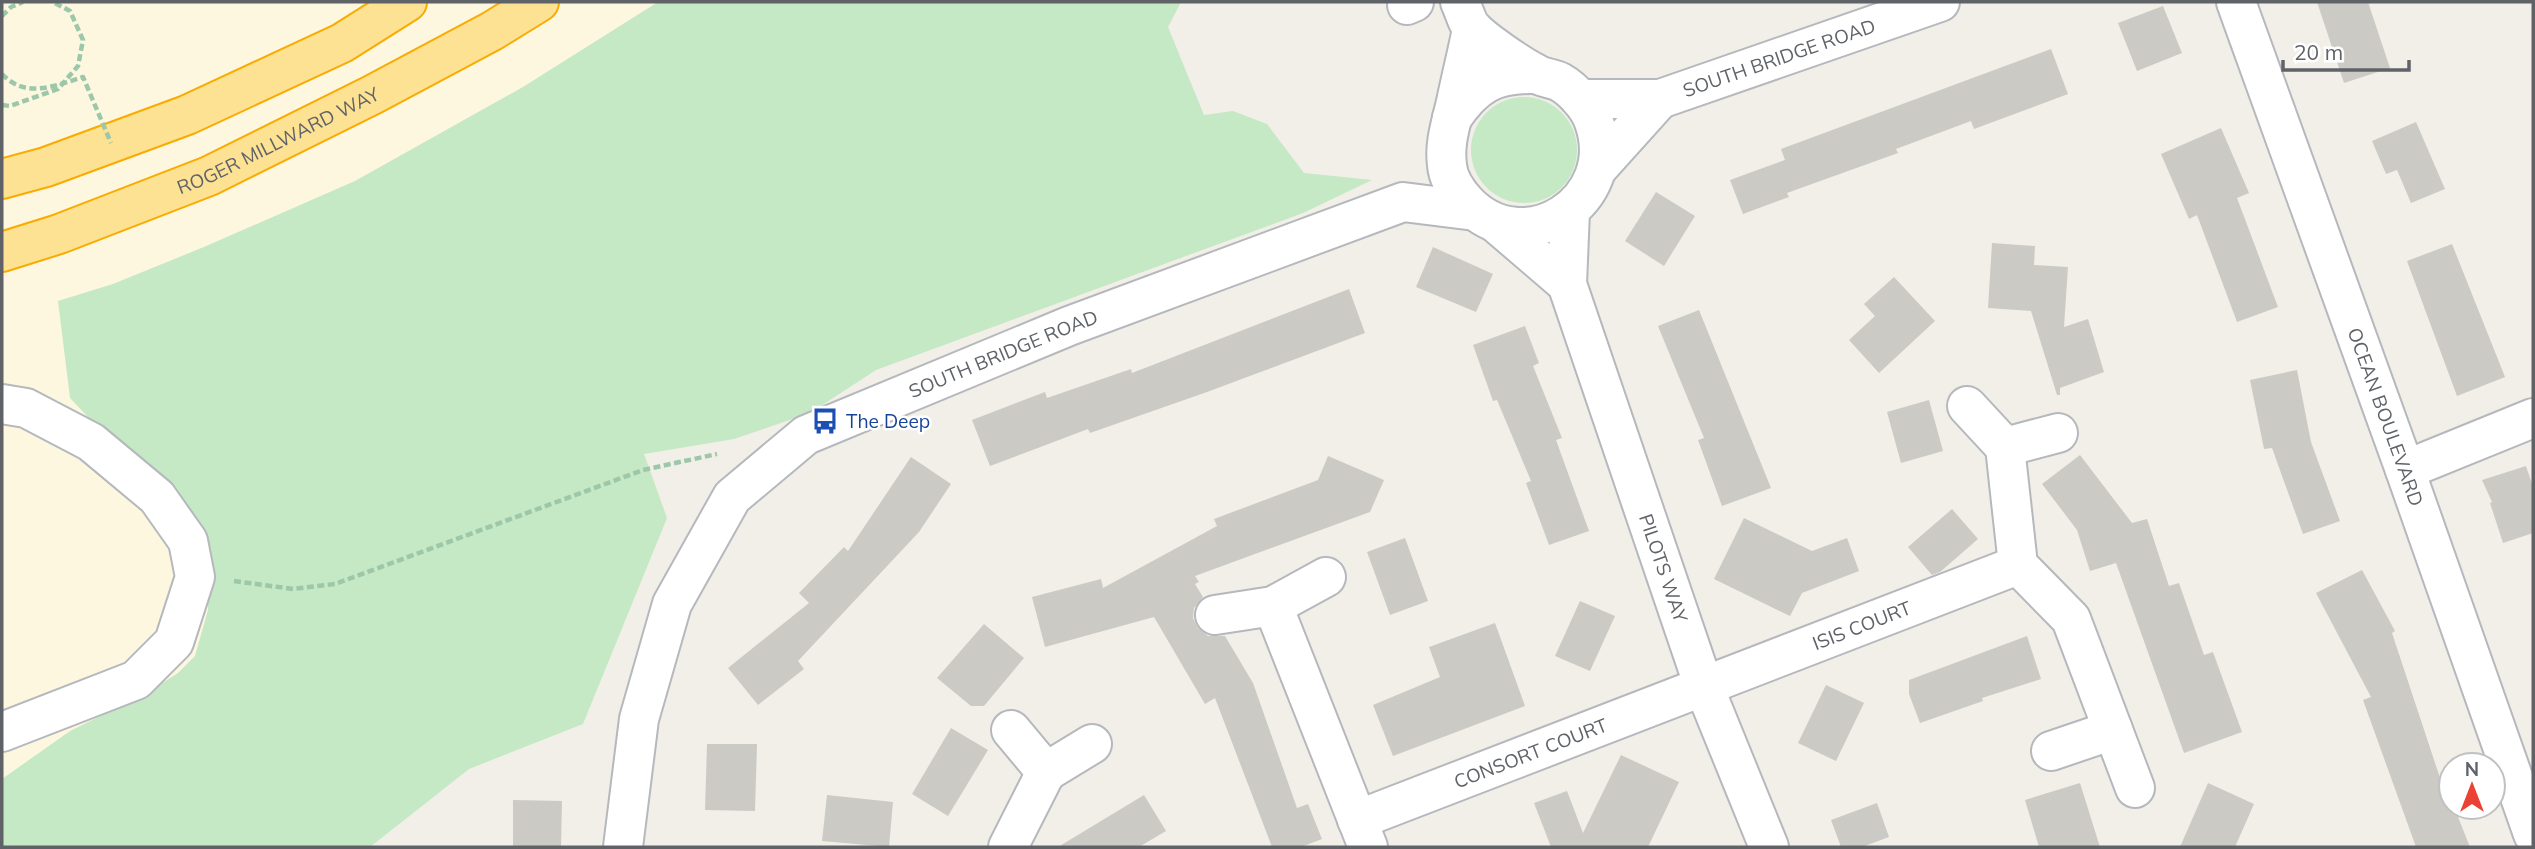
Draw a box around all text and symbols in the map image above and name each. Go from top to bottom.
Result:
street label: SOUTH BRIDGE ROAD [1680,13,1879,102]
scale bar [2283,28,2409,72]
text: 20 m [2294,39,2343,65]
street label: ROGER MILLWARD WAY [173,81,384,199]
street label: SOUTH BRIDGE ROAD [905,304,1101,403]
street label: OCEAN BOULEVARD [2343,324,2429,509]
bus stop icon: The Deep [810,406,840,436]
place label: The Deep [846,409,930,433]
street label: PILOTS WAY [1634,511,1693,626]
street label: ISIS COURT [1809,595,1915,655]
street label: CONSORT COURT [1450,712,1611,794]
north arrow [2437,751,2507,821]
text: N [2465,757,2479,781]

